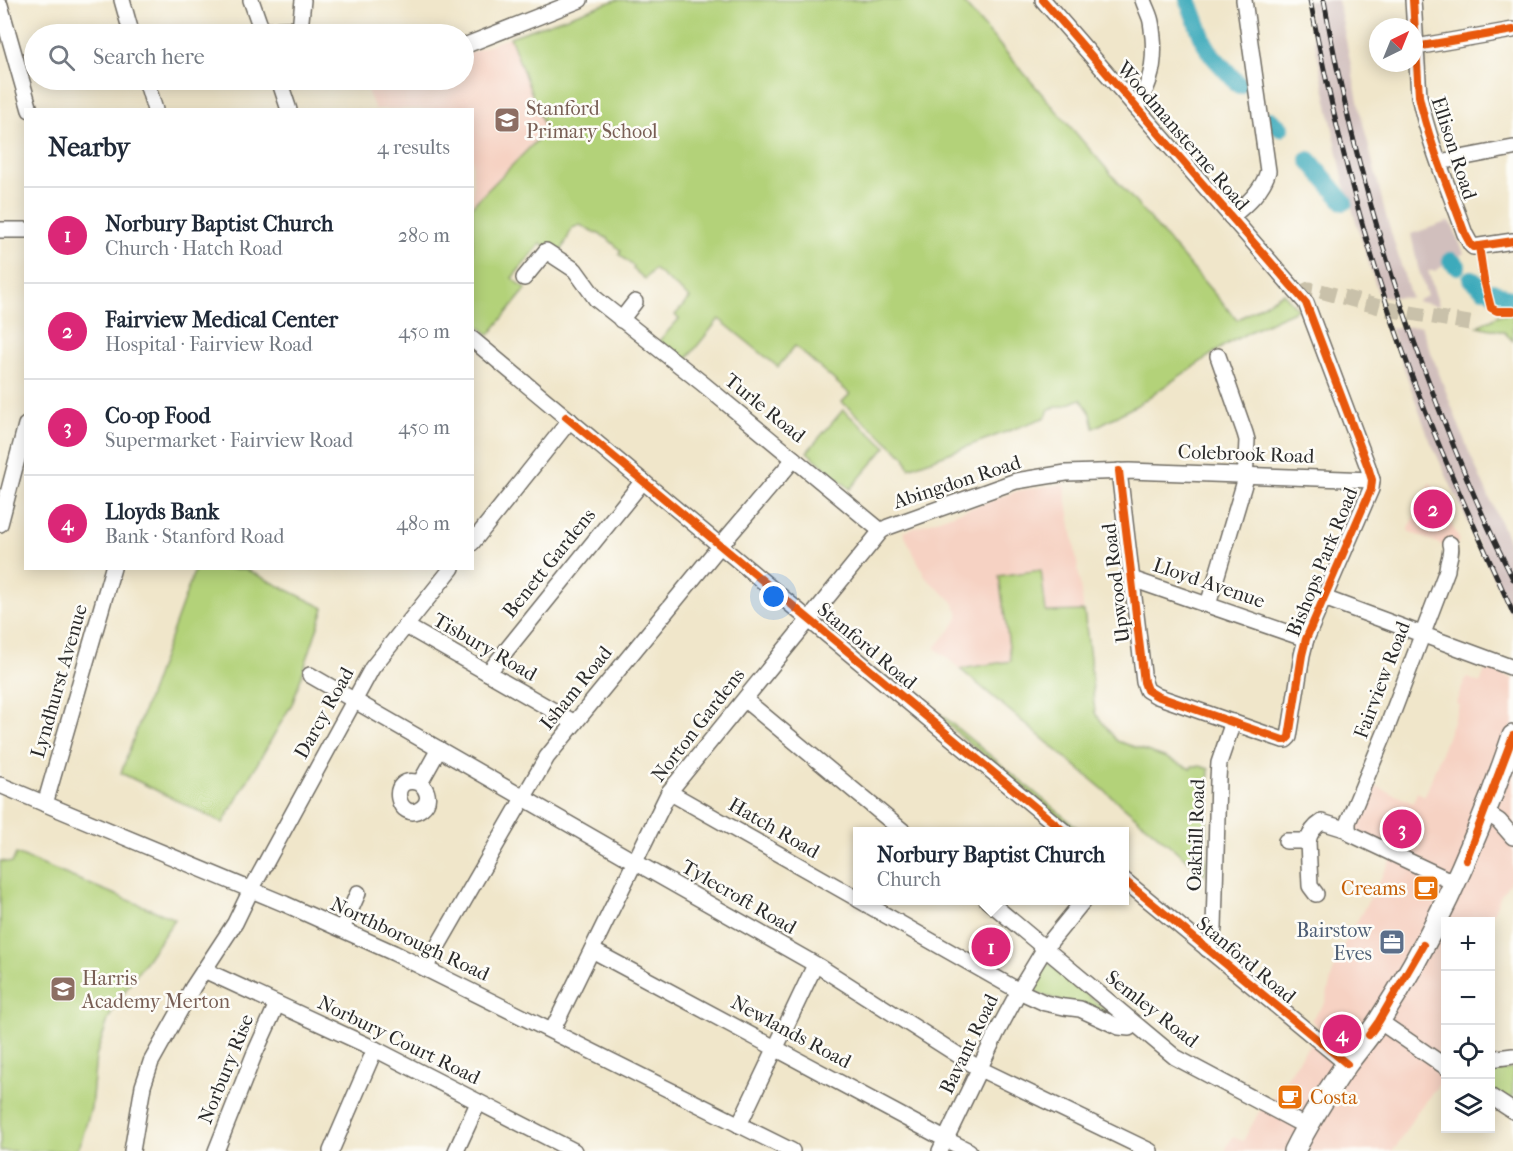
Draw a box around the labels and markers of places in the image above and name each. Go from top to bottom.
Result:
place label: Stanford Primary School [526,97,658,143]
school or university icon: Stanford Primary School [492,105,522,135]
pin: 2 [1414,486,1452,532]
pin: 3 [1382,806,1422,852]
cafe icon: Creams [1411,873,1441,903]
place label: Creams [1341,877,1406,900]
place label: Bairstow Eves [1296,919,1373,965]
pin: 1 [972,924,1010,970]
office icon: Bairstow Eves [1377,927,1407,957]
place label: Harris Academy Merton [81,967,231,1013]
school or university icon: Harris Academy Merton [48,974,78,1004]
pin: 4 [1322,1012,1362,1056]
cafe icon: Costa [1275,1082,1305,1112]
place label: Costa [1310,1086,1358,1109]

